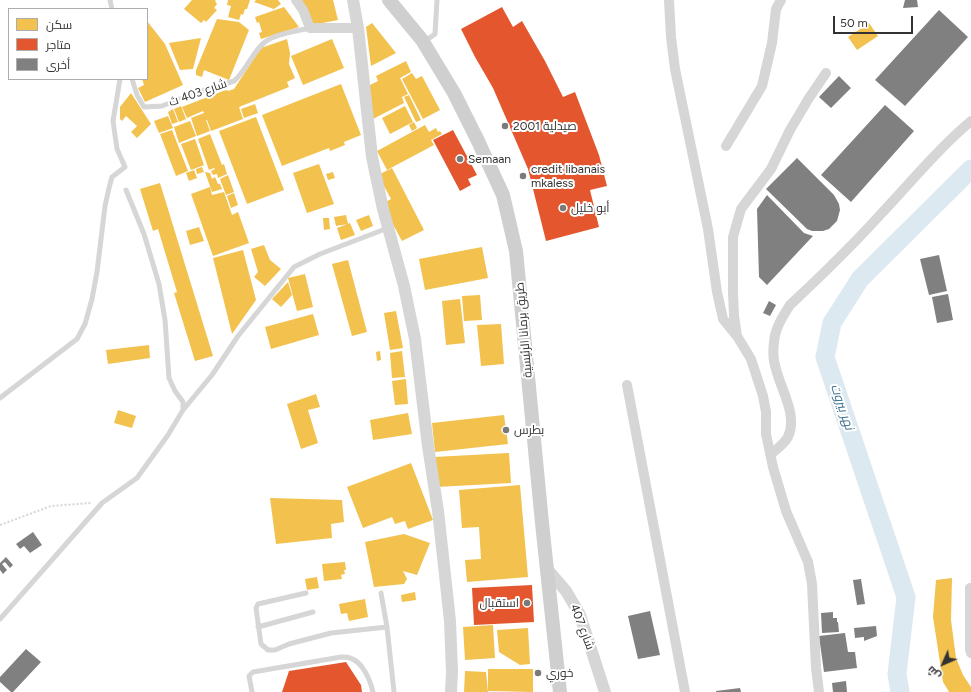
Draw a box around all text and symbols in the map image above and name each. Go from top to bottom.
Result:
legend [8,8,148,80]
scale bar [835,8,915,34]
text: 50 m [840,16,868,30]
text: سكن [46,18,72,32]
text: متاجر [46,38,71,52]
text: أخرى [46,58,70,72]
street label: شارع 403 ث [167,76,229,110]
place label: صيدلية 2001 [513,119,577,133]
marker: صيدلية 2001 [500,121,510,131]
place label: Semaan [468,152,511,166]
marker: Semaan [455,154,465,164]
place label: credit libanais mkaless [531,162,605,190]
marker: credit libanais mkaless [518,171,528,181]
place label: أبو خليل [571,201,610,215]
marker: أبو خليل [558,203,568,213]
street label: طريق برمانا الرئيسية [513,282,535,378]
water label: نهر بيروت [827,382,857,432]
place label: بطرس [514,423,544,437]
marker: بطرس [501,425,511,435]
place label: استقبال [480,596,519,610]
marker: استقبال [522,598,532,608]
street label: شارع 407 [567,602,597,652]
north arrow [923,644,963,684]
text: ش [925,663,944,682]
place label: خوري [546,666,574,680]
marker: خوري [533,668,543,678]

